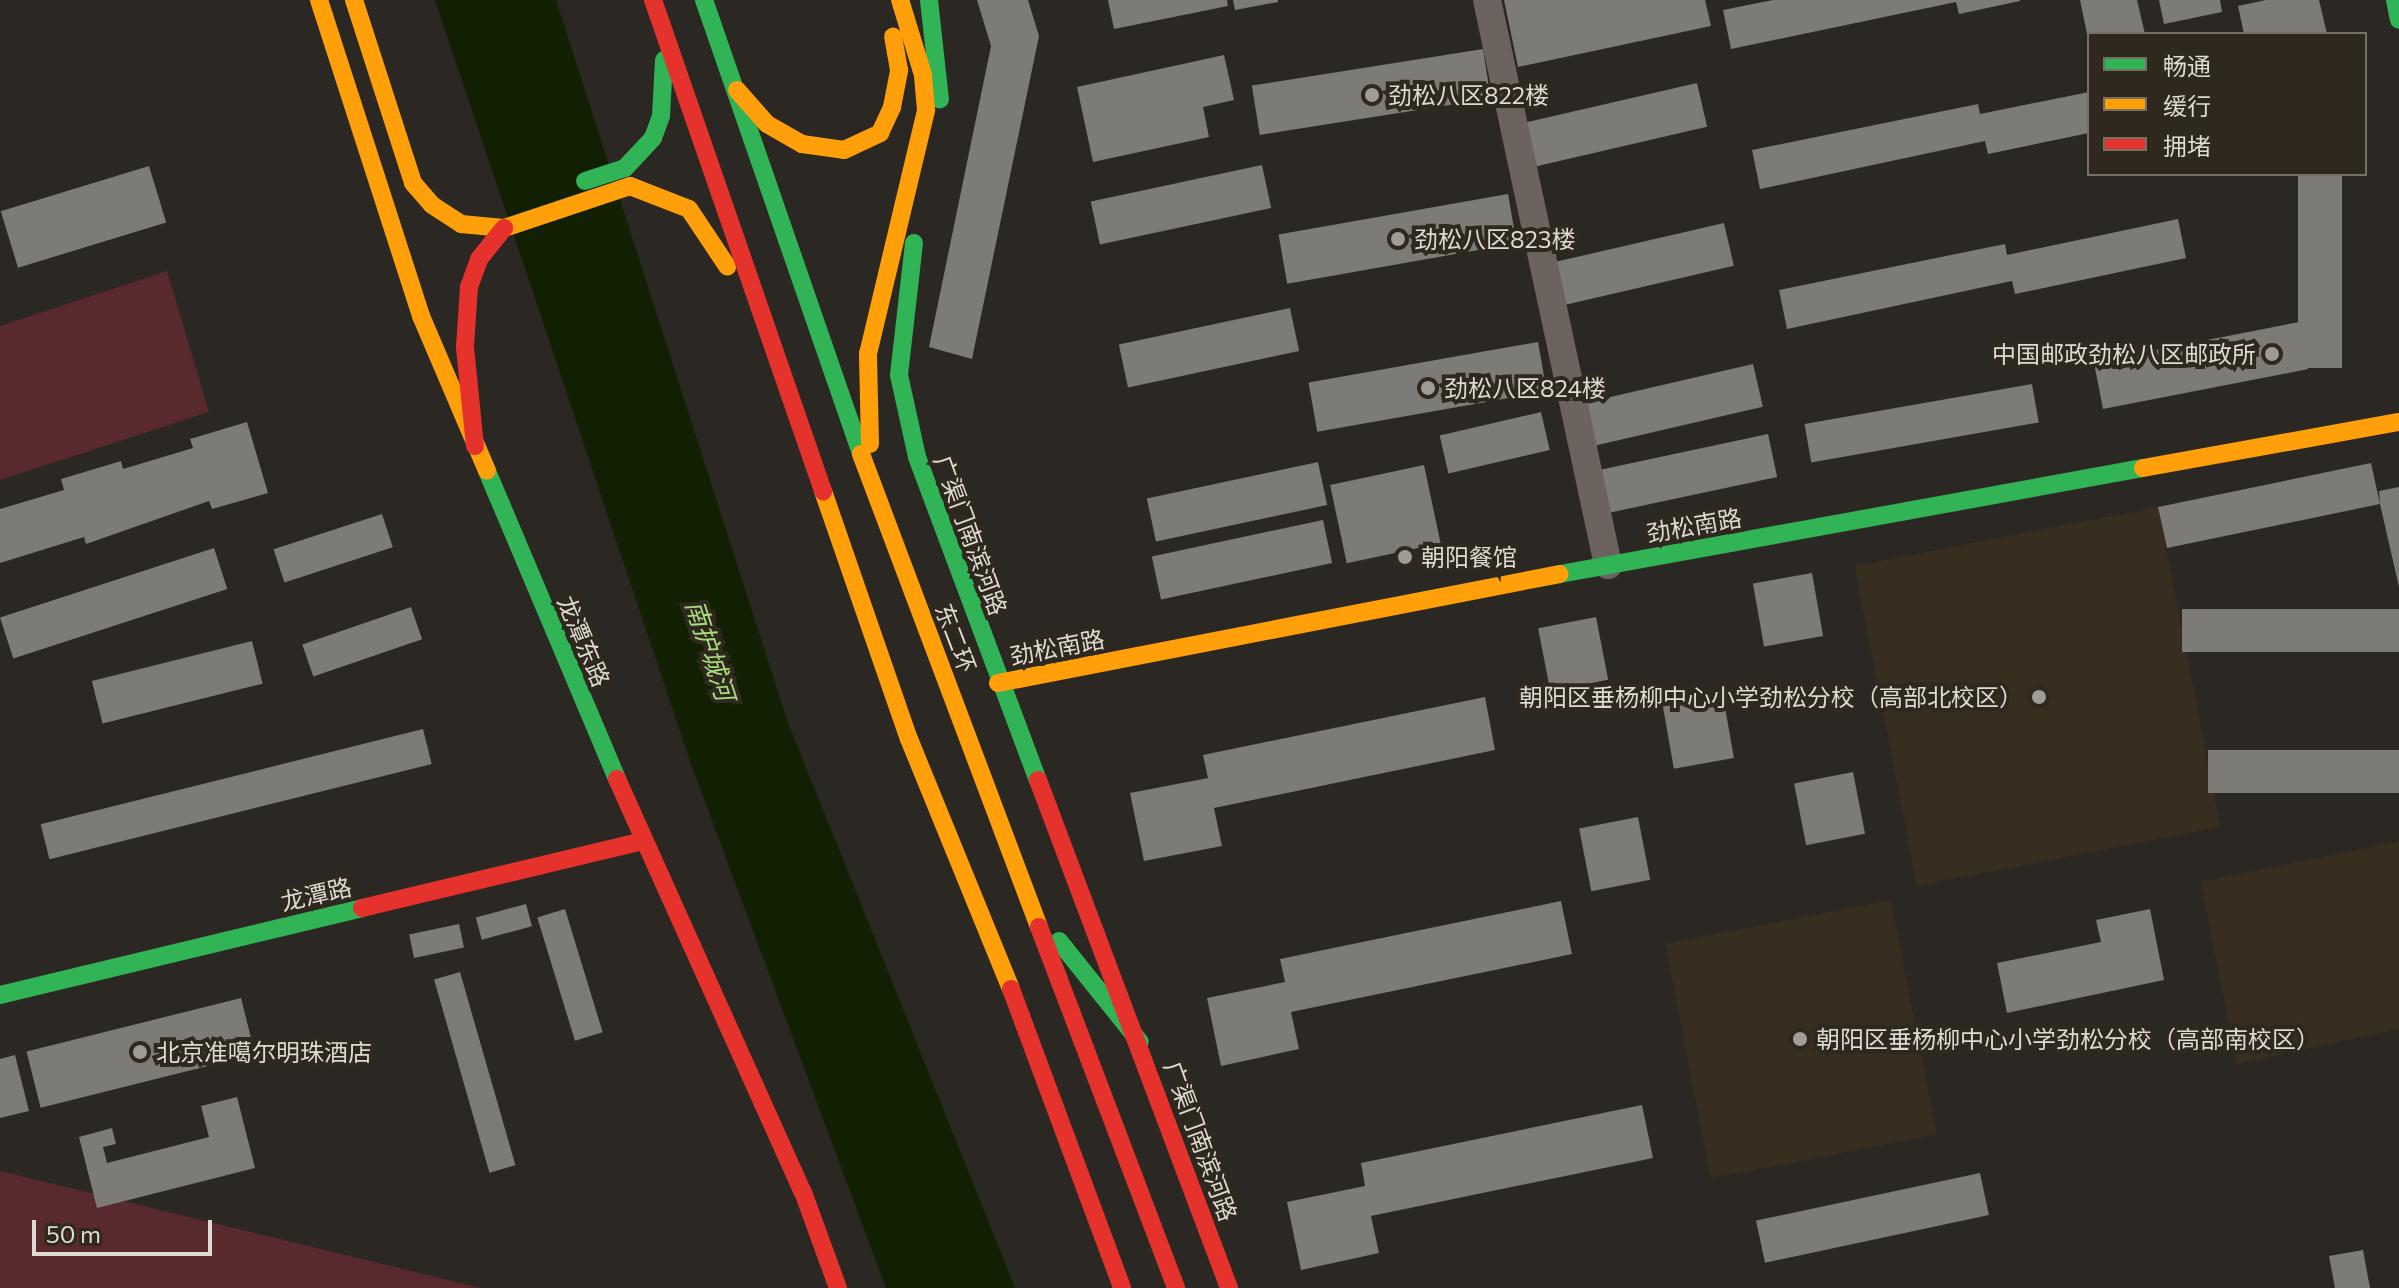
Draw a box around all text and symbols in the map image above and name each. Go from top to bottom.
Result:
legend [2087,32,2367,176]
text: 畅通 [2163,51,2211,80]
place label: 劲松八区822楼 [1388,81,1549,109]
marker: 劲松八区822楼 [1363,86,1381,104]
text: 缓行 [2163,91,2211,120]
text: 拥堵 [2163,131,2211,160]
place label: 劲松八区823楼 [1414,225,1576,253]
marker: 劲松八区823楼 [1389,230,1407,248]
place label: 中国邮政劲松八区邮政所 [1992,340,2256,368]
marker: 中国邮政劲松八区邮政所 [2263,345,2281,363]
place label: 劲松八区824楼 [1444,374,1606,402]
marker: 劲松八区824楼 [1419,379,1437,397]
street label: 广渠门南滨河路 [929,451,1013,619]
street label: 劲松南路 [1644,502,1744,548]
place label: 朝阳餐馆 [1421,543,1517,571]
marker: 朝阳餐馆 [1396,548,1414,566]
street label: 龙潭东路 [552,591,616,691]
water label: 南护城河 [680,596,742,704]
street label: 东二环 [930,599,982,677]
street label: 劲松南路 [1007,624,1107,670]
place label: 朝阳区垂杨柳中心小学劲松分校（高部北校区） [1519,683,2023,711]
marker: 朝阳区垂杨柳中心小学劲松分校（高部北校区） [2030,688,2048,706]
street label: 龙潭路 [278,872,354,916]
place label: 朝阳区垂杨柳中心小学劲松分校（高部南校区） [1816,1025,2320,1053]
marker: 朝阳区垂杨柳中心小学劲松分校（高部南校区） [1791,1030,1809,1048]
place label: 北京准噶尔明珠酒店 [156,1038,372,1066]
marker: 北京准噶尔明珠酒店 [131,1043,149,1061]
street label: 广渠门南滨河路 [1159,1057,1243,1225]
scale bar [36,1204,216,1254]
text: 50 m [46,1219,101,1248]

